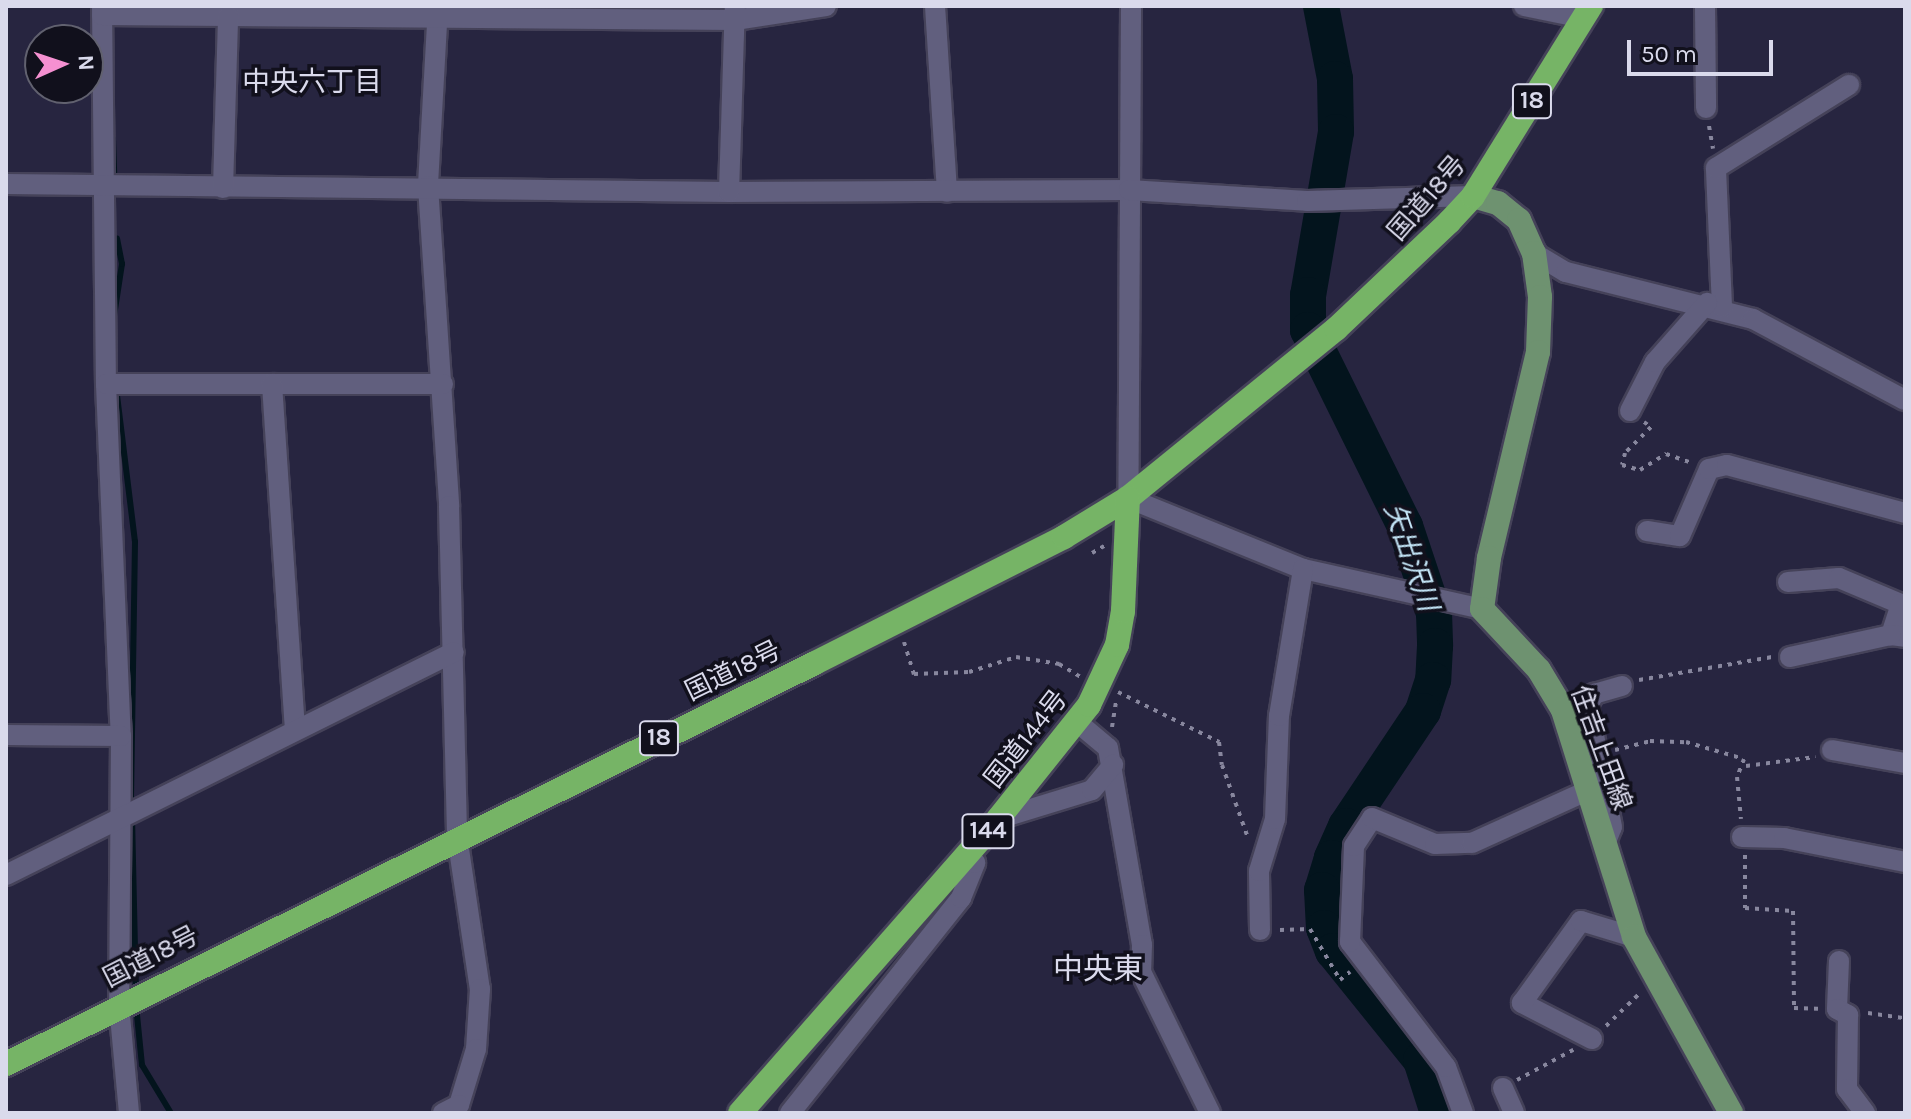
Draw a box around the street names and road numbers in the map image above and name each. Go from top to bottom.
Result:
road number: 18 [1510,81,1554,121]
street label: 国道18号 [1382,149,1472,247]
street label: 国道18号 [680,634,786,708]
street label: 住吉上田線 [1564,682,1638,814]
street label: 国道144号 [978,684,1074,794]
road number: 18 [637,718,681,758]
road number: 144 [960,811,1016,851]
street label: 国道18号 [98,920,204,994]

